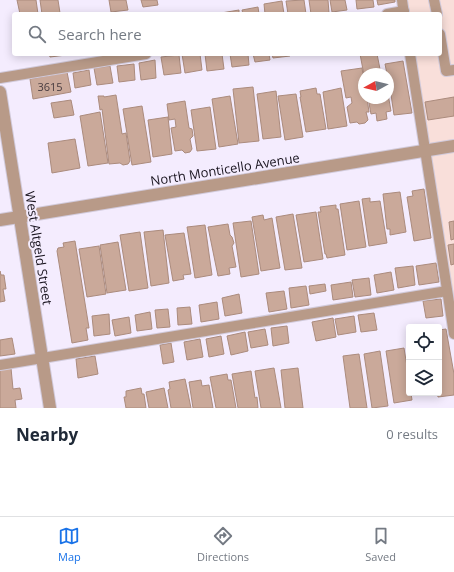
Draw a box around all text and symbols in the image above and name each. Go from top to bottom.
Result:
search box [12,12,442,56]
icon: search [26,23,48,45]
text: Search here [58,24,142,44]
north arrow [358,68,394,104]
house number: 3615 [37,79,63,94]
street label: North Monticello Avenue [149,148,301,190]
street label: West Altgeld Street [21,190,57,307]
map controls [406,324,442,396]
button: locate [406,324,442,360]
button: layers [406,360,442,396]
text: Nearby [16,423,78,446]
text: 0 results [386,425,438,443]
tab: Map [58,525,81,564]
tab: Directions [197,525,249,564]
tab: Saved [365,525,396,564]

